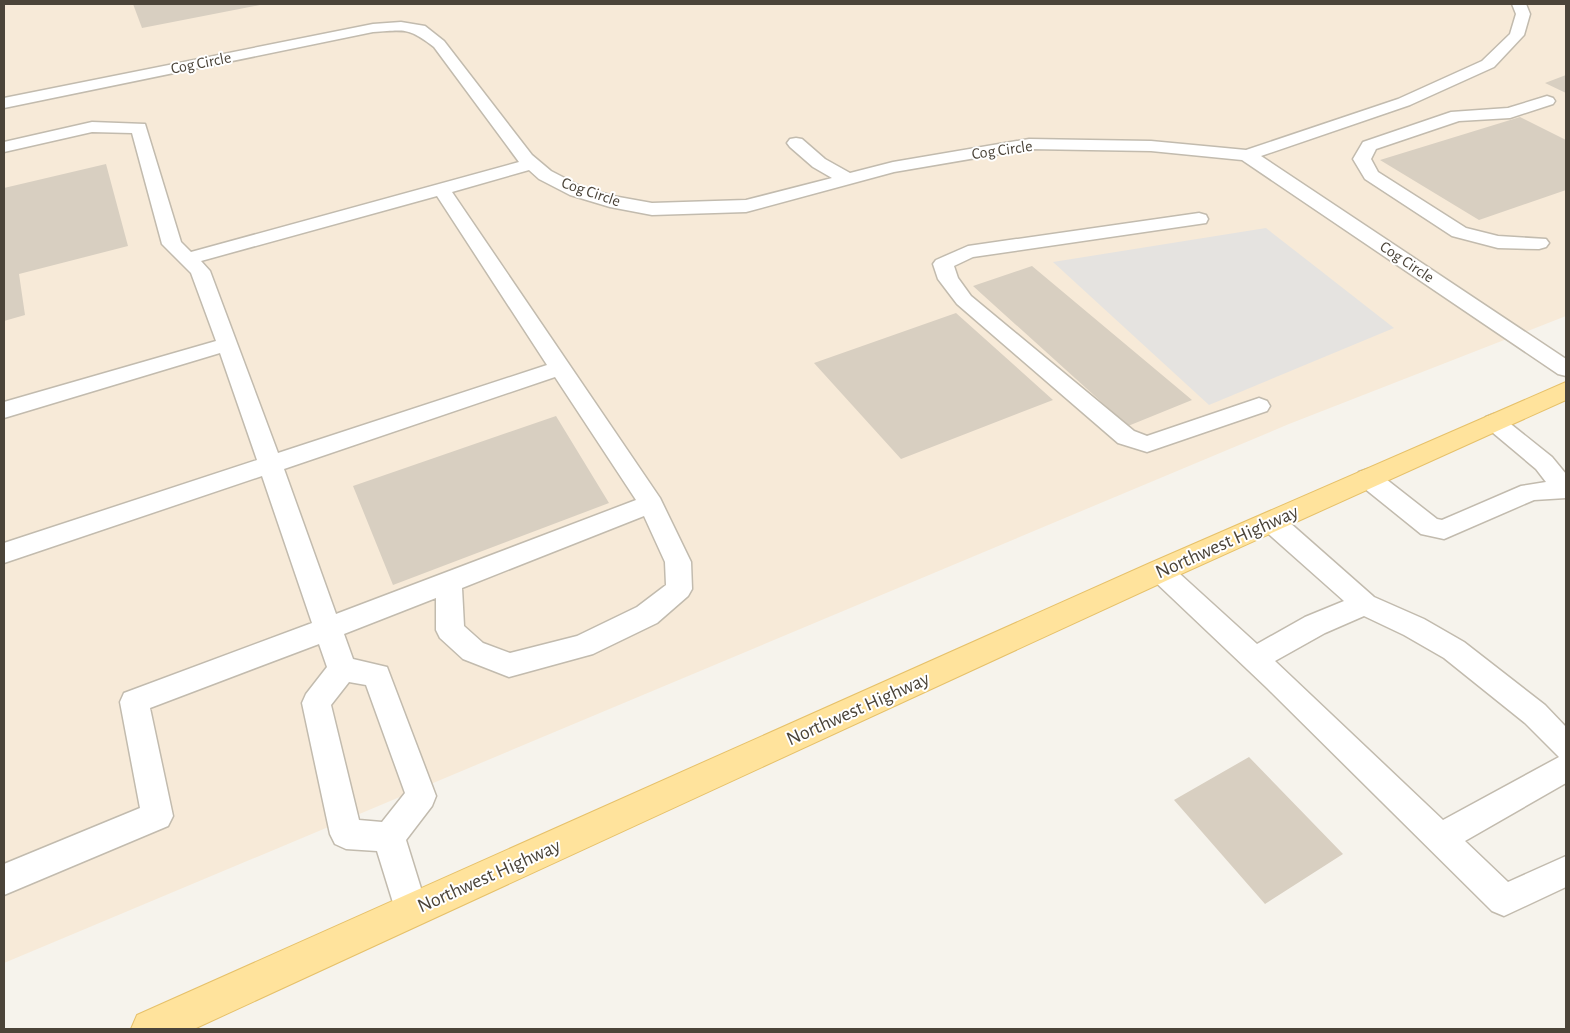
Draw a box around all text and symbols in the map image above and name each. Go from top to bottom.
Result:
street label: Cog Circle [169,49,233,77]
street label: Cog Circle [971,138,1033,162]
street label: Cog Circle [559,174,623,210]
street label: Cog Circle [1377,238,1437,286]
street label: Northwest Highway [1152,501,1302,582]
street label: Northwest Highway [783,668,933,749]
street label: Northwest Highway [414,835,564,916]

